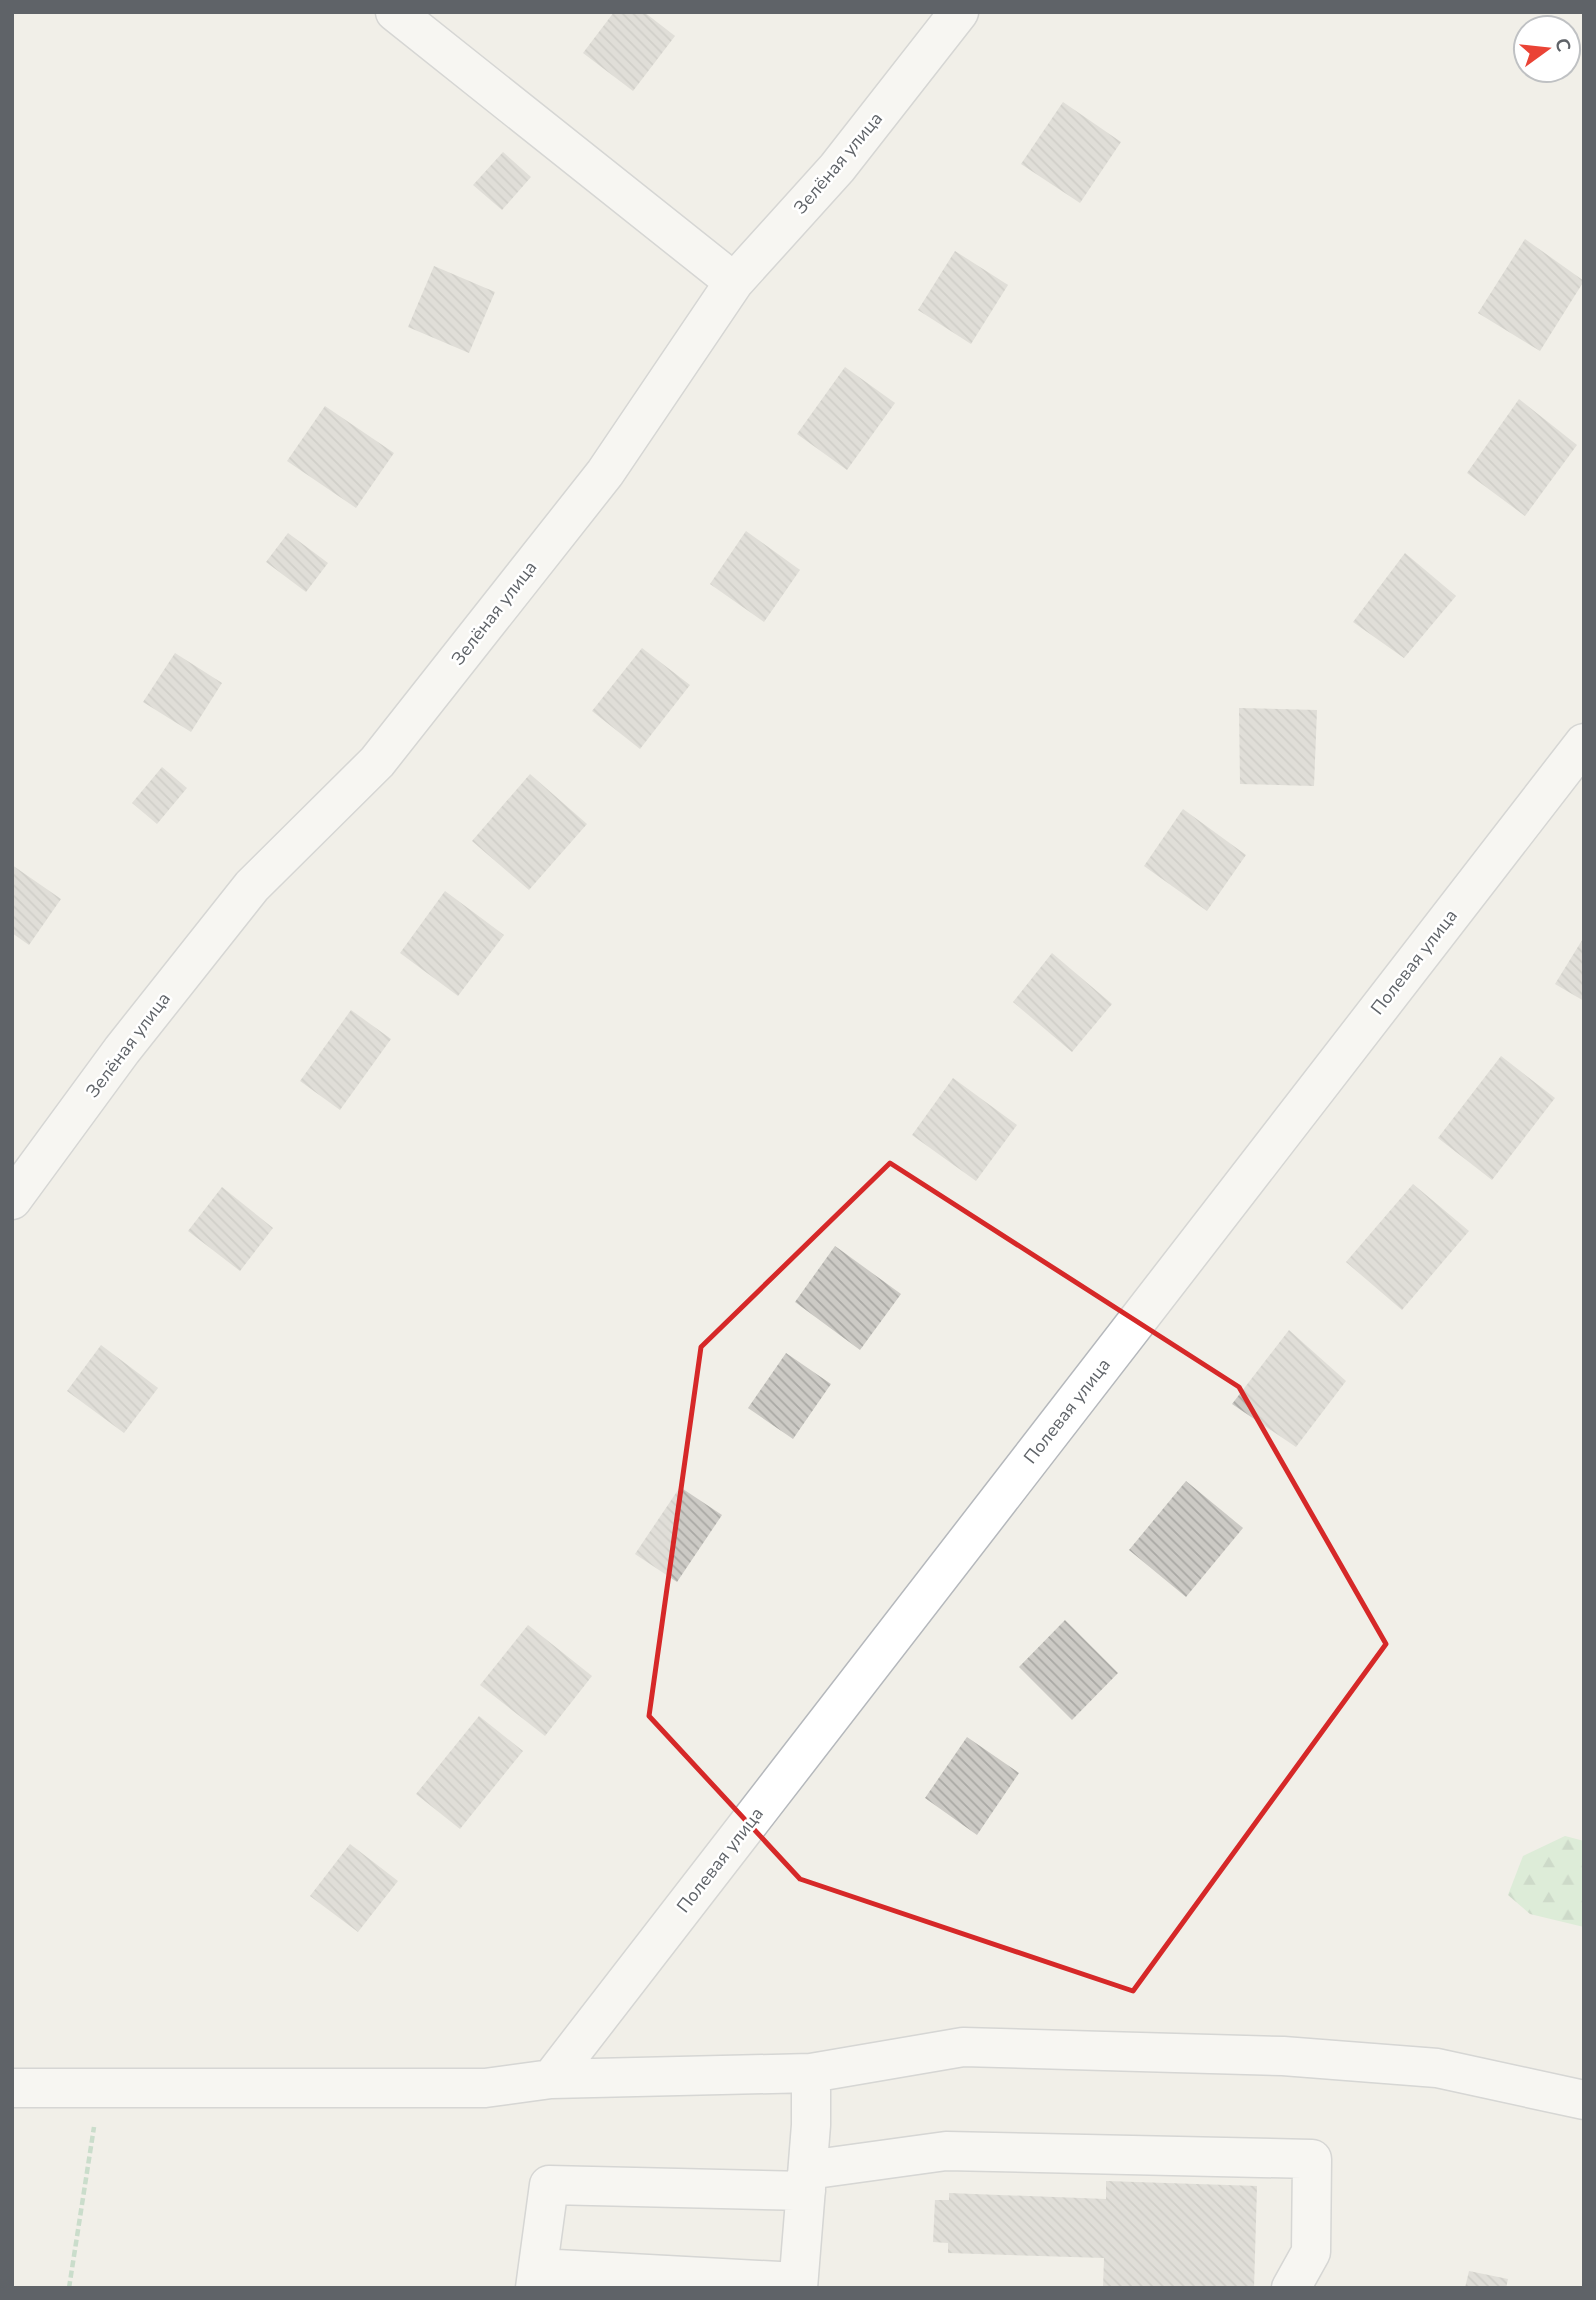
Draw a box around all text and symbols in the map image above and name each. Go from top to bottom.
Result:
north arrow [1512,14,1582,84]
text: С [1548,35,1577,55]
street label: Зелёная улица [788,107,888,219]
street label: Зелёная улица [446,556,542,670]
street label: Полевая улица [1365,904,1463,1020]
street label: Зелёная улица [80,987,176,1103]
street label: Полевая улица [1018,1353,1116,1469]
street label: Полевая улица [671,1802,769,1918]

